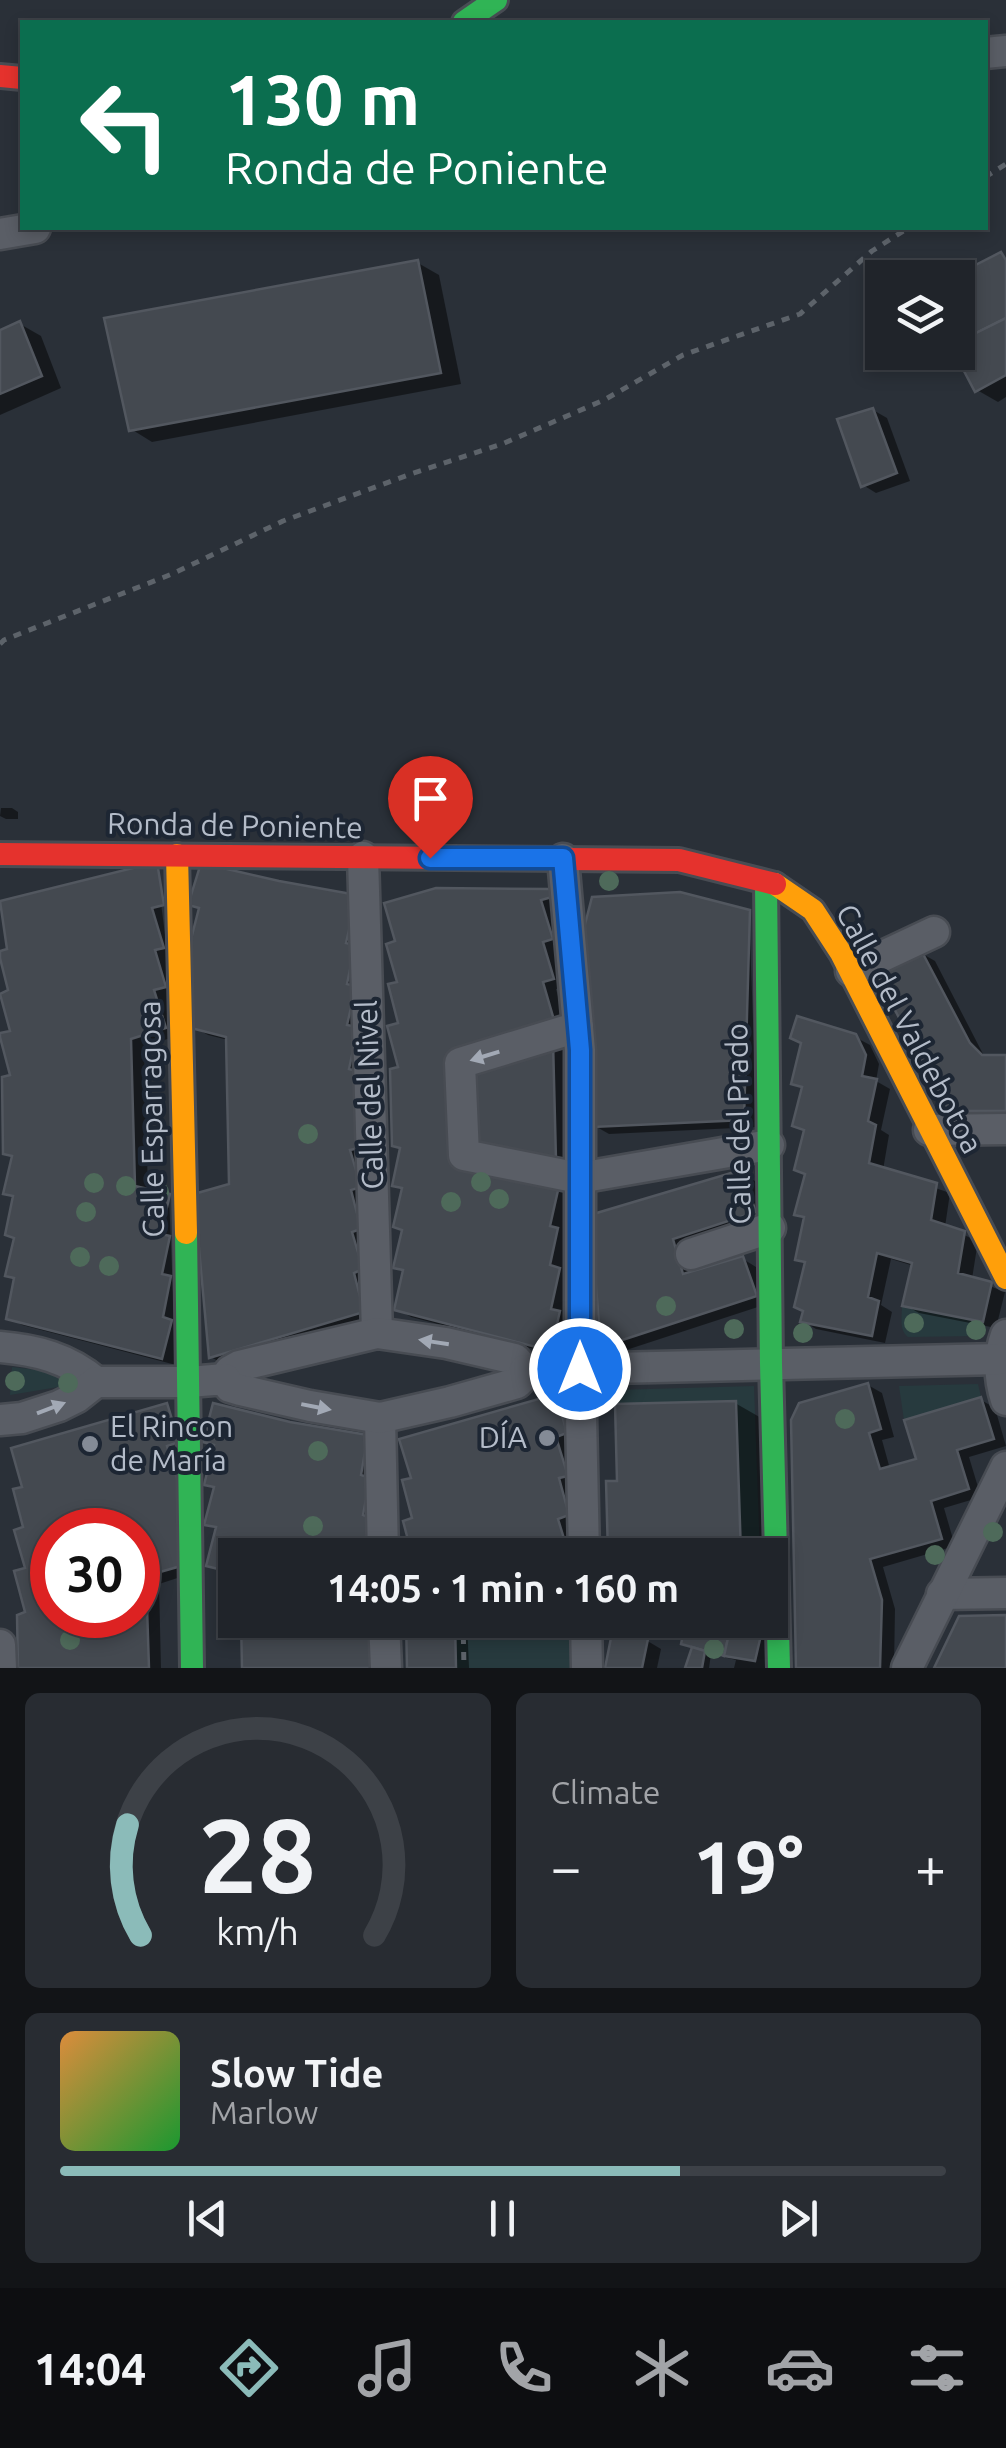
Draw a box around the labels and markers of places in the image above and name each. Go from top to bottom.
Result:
pin [388,756,473,859]
place label: El Rincon de María [110,1409,233,1477]
place label: DÍA [479,1419,527,1454]
marker: DÍA [536,1427,558,1449]
marker: El Rincon de María [79,1433,101,1455]

